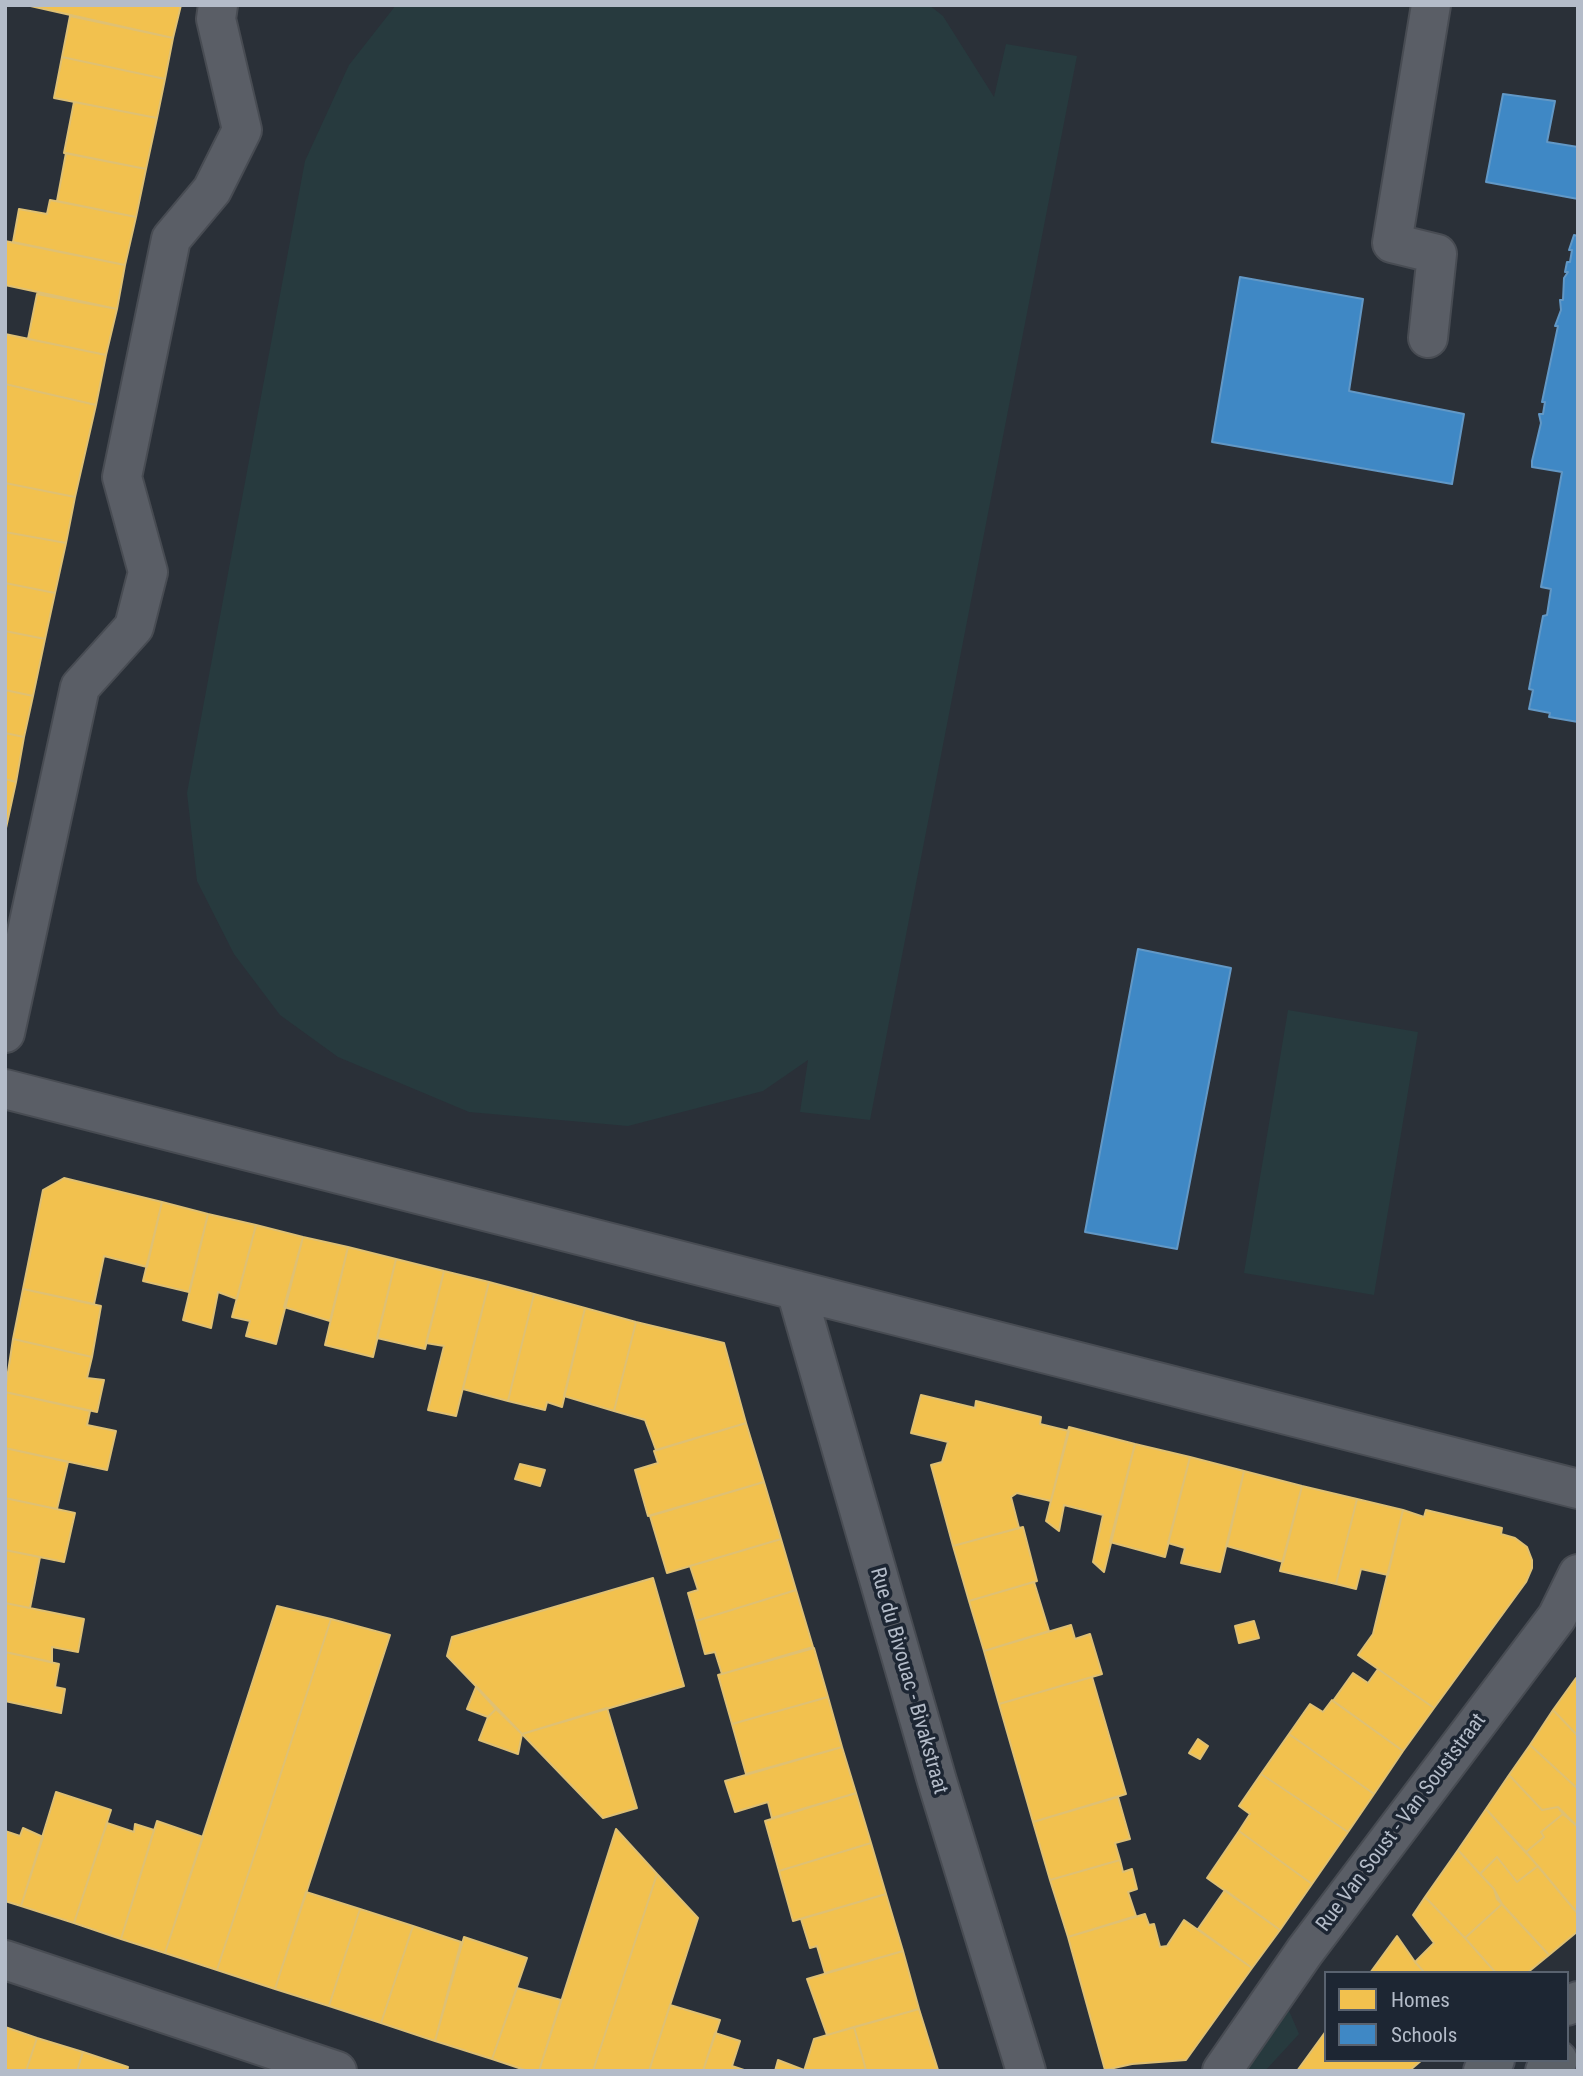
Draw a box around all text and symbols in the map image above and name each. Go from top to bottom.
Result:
street label: Rue du Bivouac - Bivakstraat [864,1565,952,1797]
street label: Rue Van Soust - Van Souststraat [1312,1709,1492,1937]
legend [1324,1971,1569,2062]
text: Homes [1391,1988,1450,2012]
text: Schools [1391,2023,1457,2047]

